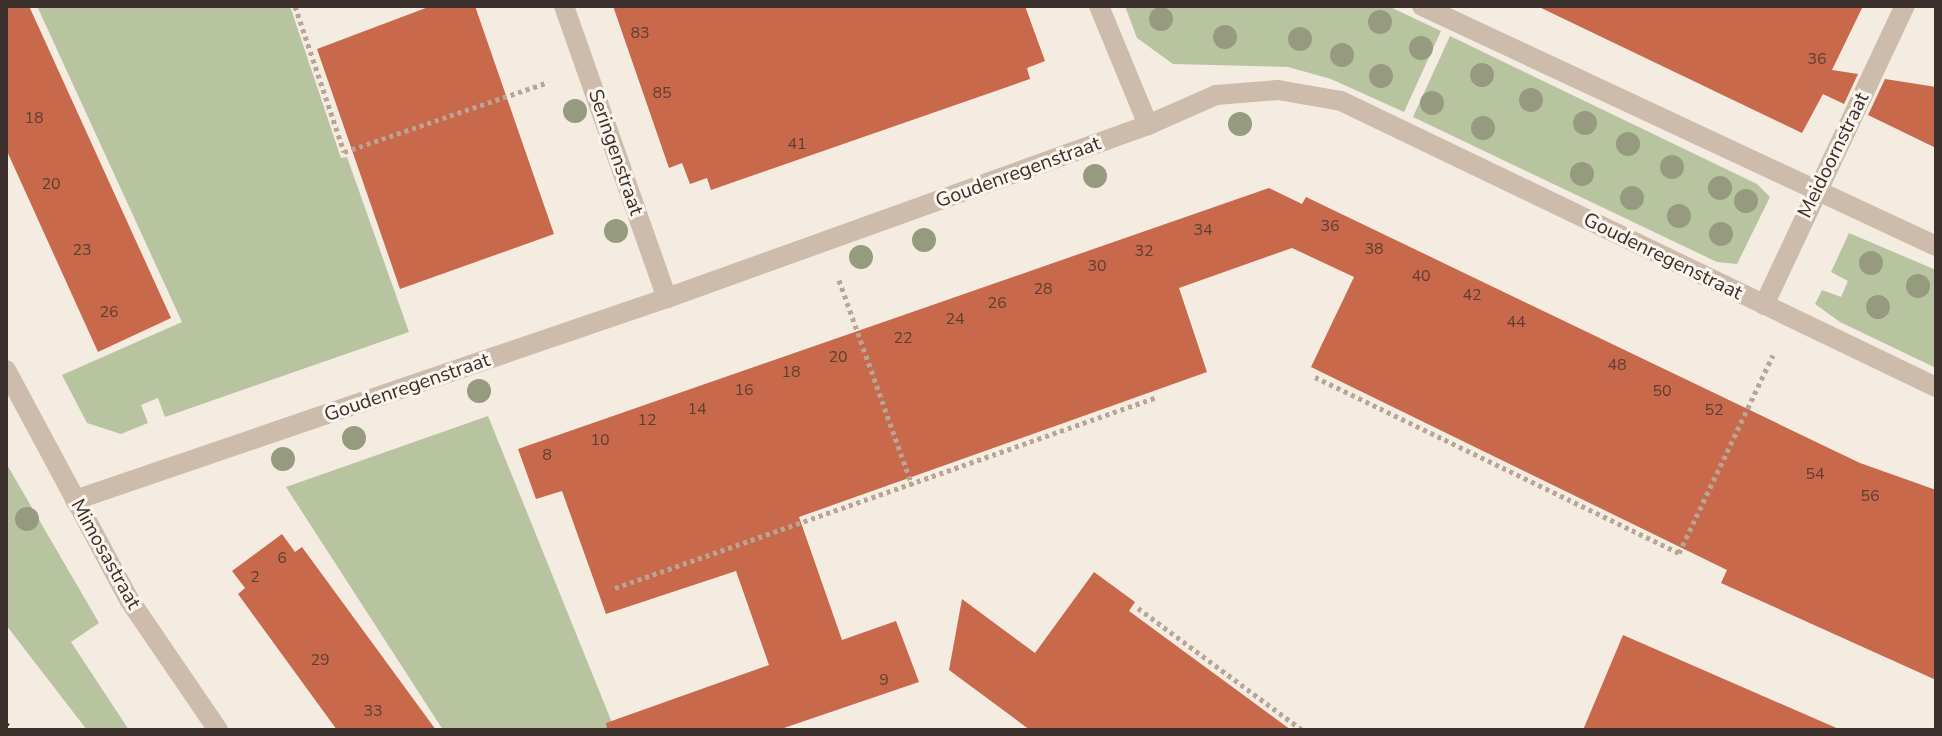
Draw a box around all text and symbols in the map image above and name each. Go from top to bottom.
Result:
house number: 83 [630,23,650,43]
house number: 36 [1807,49,1827,69]
house number: 85 [652,83,672,103]
street label: Seringenstraat [583,86,649,218]
street label: Meidoornstraat [1792,88,1874,222]
house number: 18 [24,108,44,128]
street label: Goudenregenstraat [932,131,1104,213]
house number: 41 [787,134,807,154]
house number: 20 [41,174,61,194]
street label: Goudenregenstraat [1580,207,1746,305]
house number: 36 [1320,216,1340,236]
house number: 34 [1193,220,1213,240]
house number: 38 [1364,239,1384,259]
house number: 23 [72,240,92,260]
house number: 32 [1134,241,1154,261]
house number: 30 [1087,256,1107,276]
house number: 40 [1411,266,1431,286]
house number: 28 [1033,279,1053,299]
house number: 42 [1462,285,1482,305]
house number: 26 [987,293,1007,313]
house number: 26 [99,302,119,322]
house number: 24 [945,309,965,329]
house number: 44 [1506,312,1526,332]
house number: 22 [893,328,913,348]
street label: Goudenregenstraat [321,347,493,427]
house number: 20 [828,347,848,367]
house number: 48 [1607,355,1627,375]
house number: 18 [781,362,801,382]
house number: 16 [734,380,754,400]
house number: 50 [1652,381,1672,401]
house number: 14 [687,399,707,419]
house number: 52 [1704,400,1724,420]
house number: 12 [637,410,657,430]
house number: 10 [590,430,610,450]
house number: 8 [542,445,552,465]
house number: 54 [1805,464,1825,484]
house number: 56 [1860,486,1880,506]
street label: Mimosastraat [66,495,146,613]
house number: 6 [277,548,287,568]
house number: 2 [250,567,260,587]
house number: 29 [310,650,330,670]
house number: 9 [879,670,889,690]
house number: 33 [363,701,383,721]

